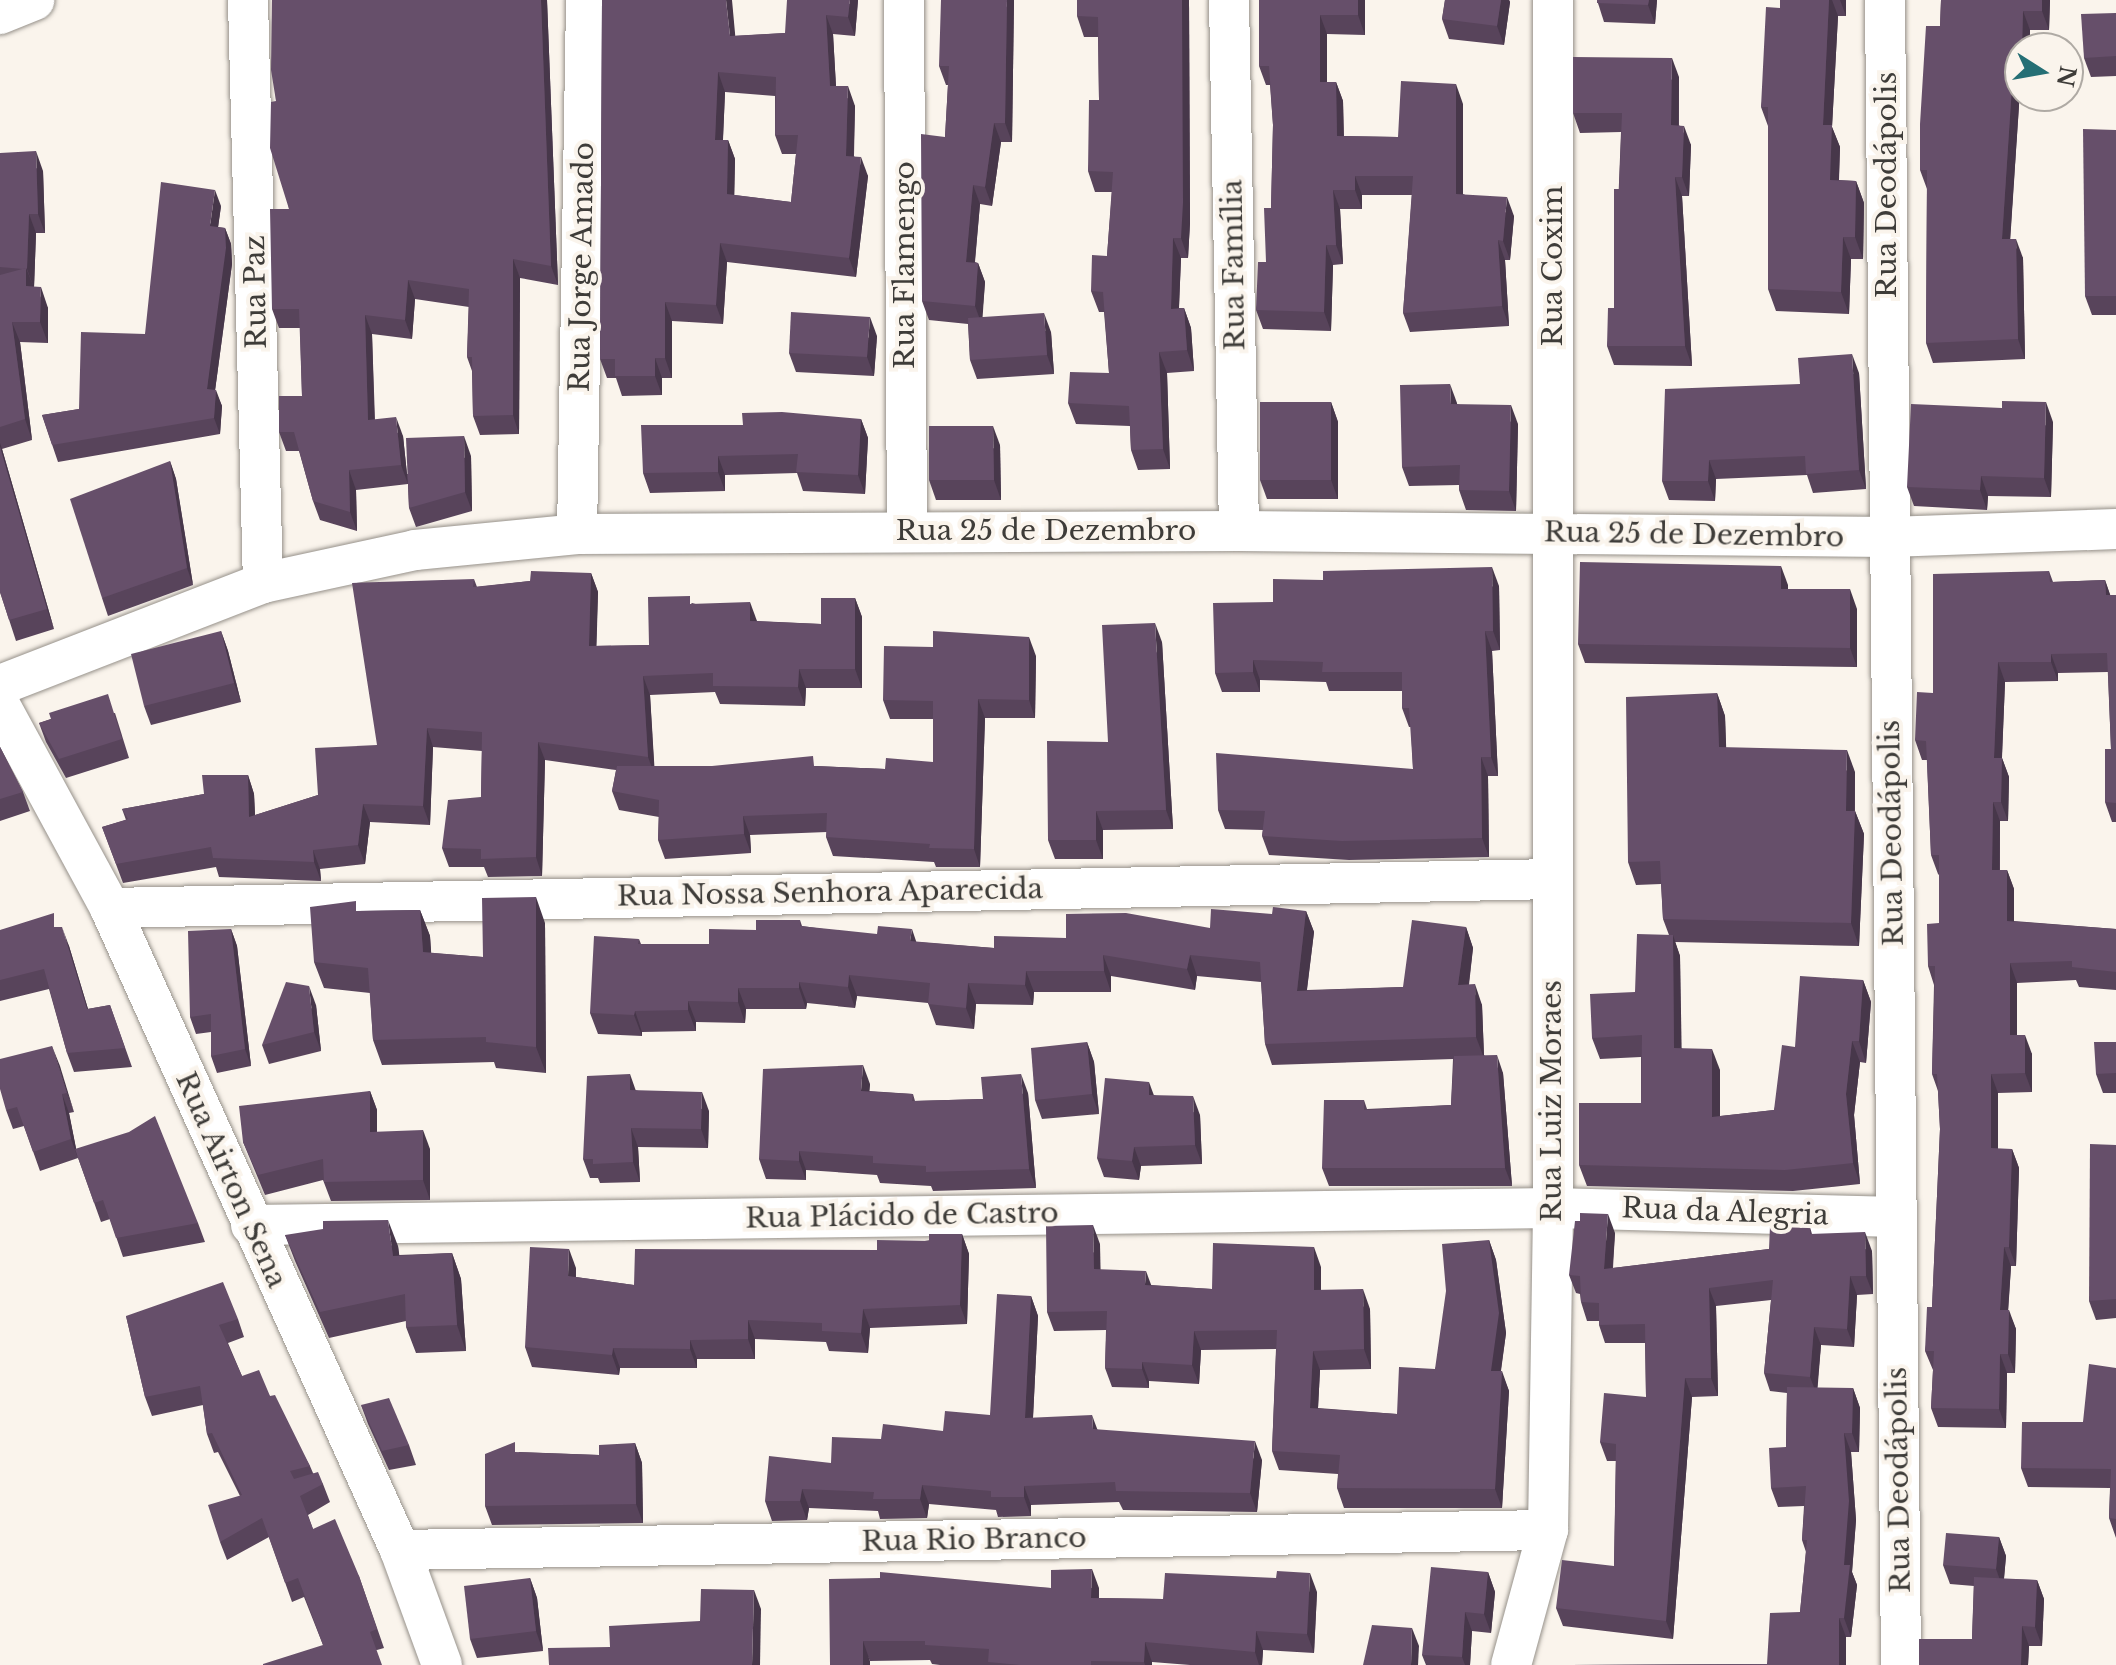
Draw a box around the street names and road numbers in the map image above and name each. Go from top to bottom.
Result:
street label: Rua Deodápolis [1870,72,1904,298]
street label: Rua Jorge Amado [563,141,601,393]
street label: Rua Flamengo [888,161,922,369]
street label: Rua Família [1216,179,1252,351]
street label: Rua Coxim [1536,185,1570,347]
street label: Rua Paz [238,235,274,349]
street label: Rua 25 de Dezembro [896,514,1196,548]
street label: Rua 25 de Dezembro [1543,516,1845,554]
street label: Rua Deodápolis [1873,719,1911,947]
street label: Rua Nossa Senhora Aparecida [616,872,1044,914]
street label: Rua Luiz Moraes [1535,980,1569,1222]
street label: Rua Airton Sena [168,1066,294,1294]
street label: Rua da Alegria [1620,1192,1830,1232]
street label: Rua Plácido de Castro [745,1196,1059,1236]
street label: Rua Deodápolis [1880,1366,1918,1594]
street label: Rua Rio Branco [861,1521,1087,1559]

